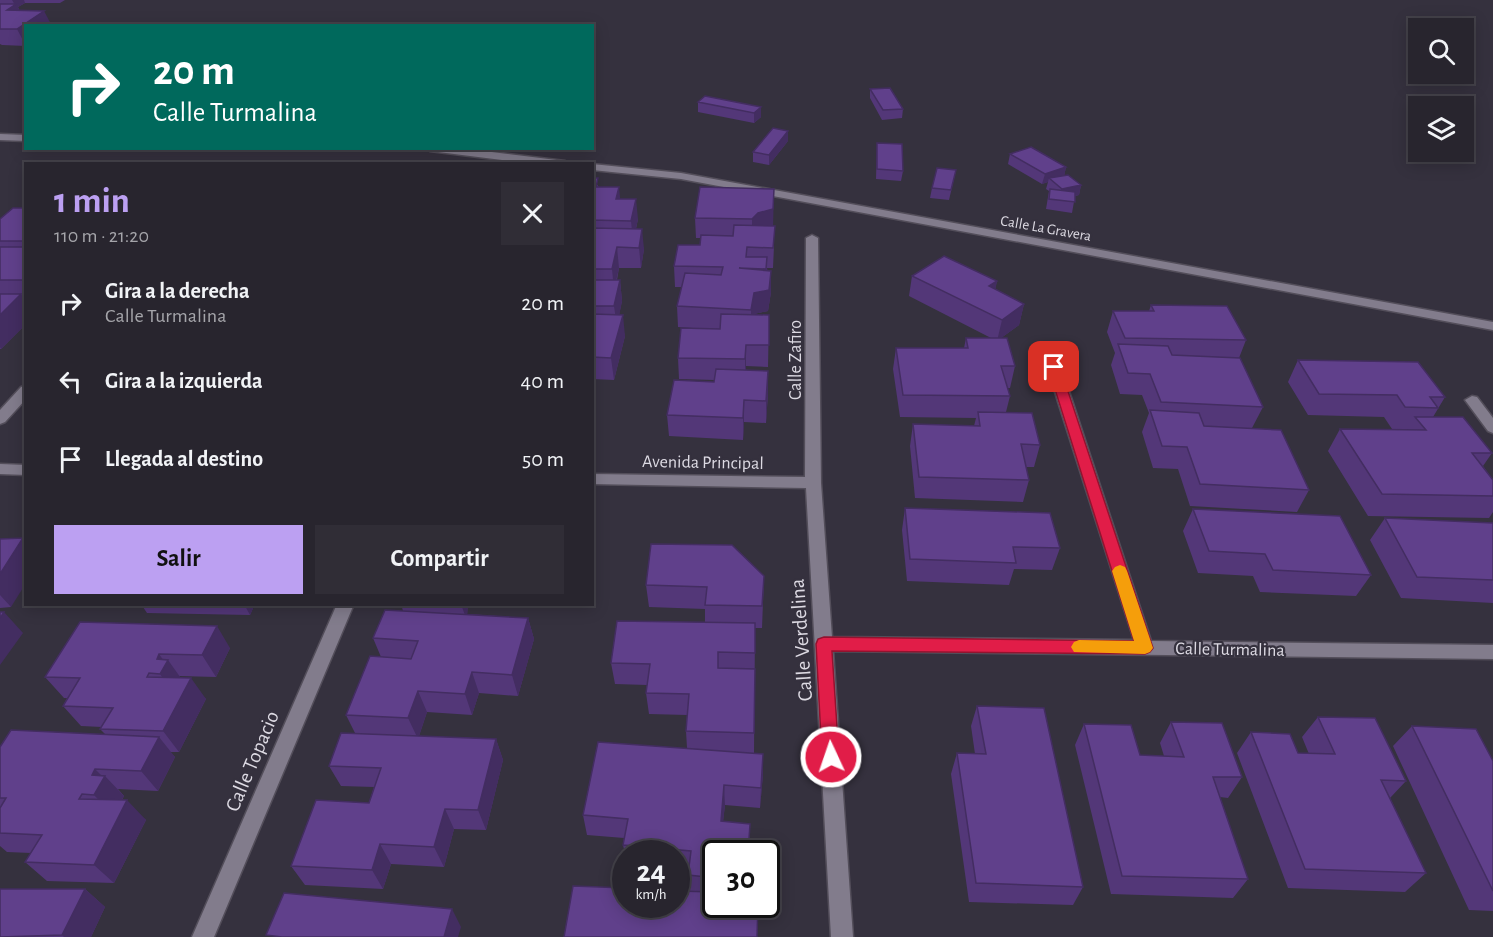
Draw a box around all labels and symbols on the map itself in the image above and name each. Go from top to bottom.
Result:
street label: Calle La Gravera [999,213,1093,244]
street label: Calle Zafiro [787,320,805,400]
pin [1028,341,1079,392]
street label: Avenida Principal [642,453,764,473]
street label: Calle Verdelina [787,578,816,702]
street label: Calle Turmalina [1175,640,1285,660]
street label: Calle Topacio [222,708,283,815]
position arrow [799,725,863,789]
speed limit sign: 30 [702,840,780,918]

